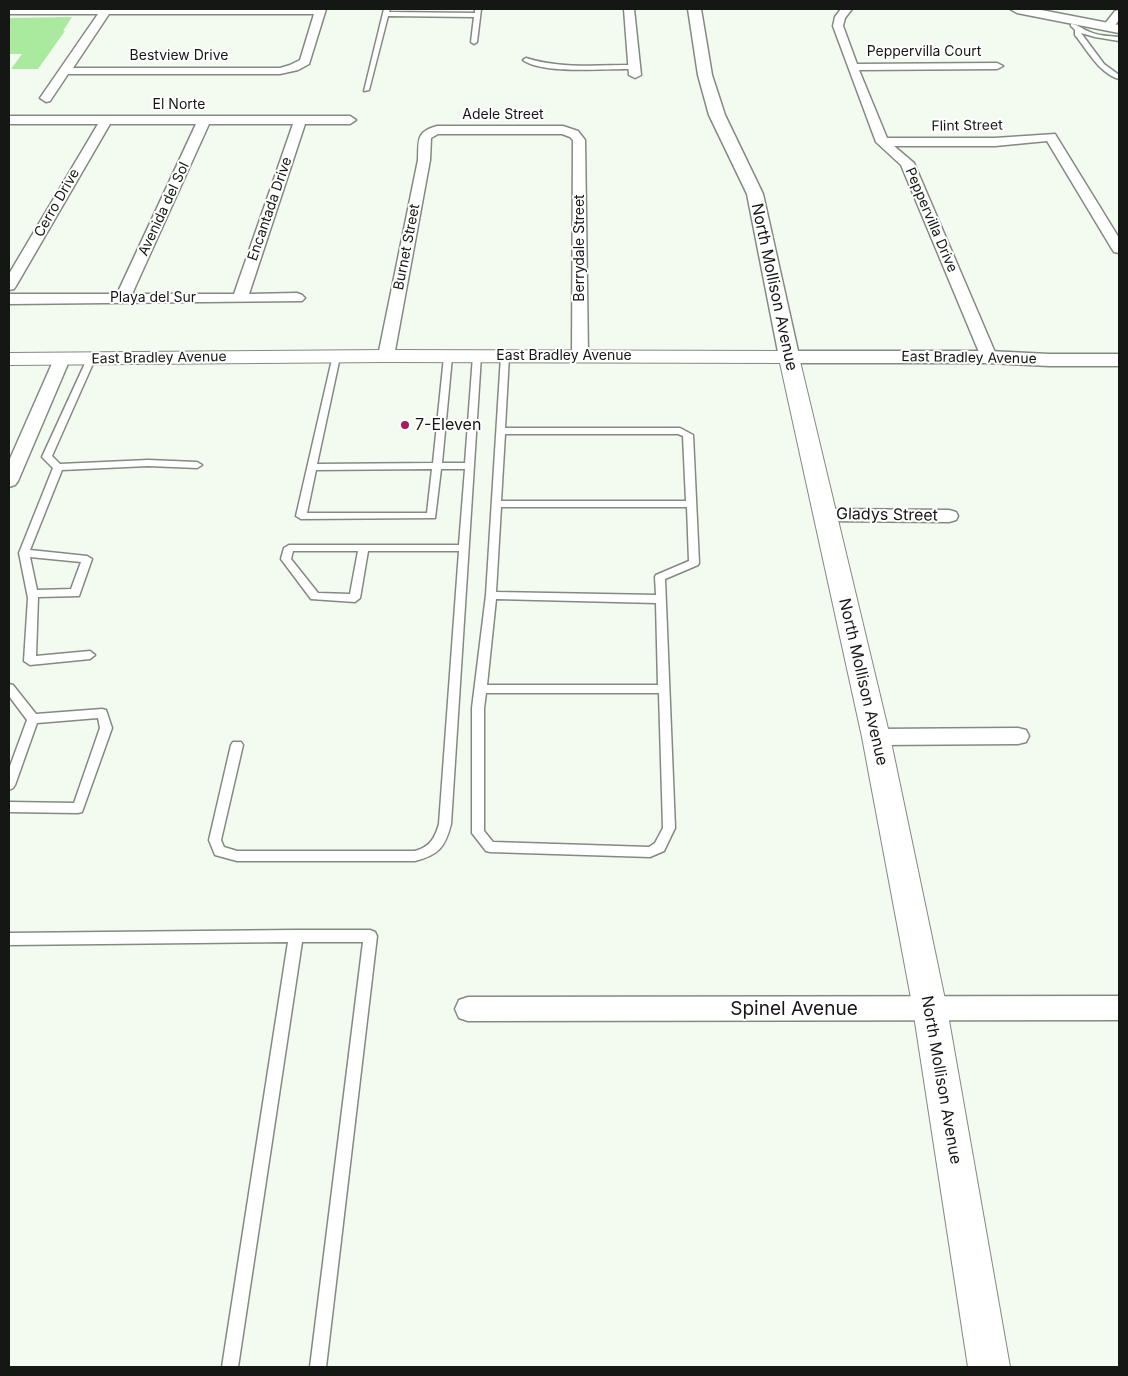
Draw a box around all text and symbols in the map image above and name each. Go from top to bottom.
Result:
street label: Peppervilla Court [867,44,981,60]
street label: Bestview Drive [130,48,228,64]
street label: El Norte [153,97,205,113]
street label: Adele Street [462,107,544,123]
street label: Flint Street [931,117,1003,135]
street label: Encantada Drive [244,155,296,263]
street label: Avenida del Sol [135,160,193,258]
street label: Peppervilla Drive [901,165,961,275]
street label: Cerro Drive [31,166,83,240]
street label: Berrydale Street [572,194,588,302]
street label: North Mollison Avenue [747,201,801,373]
street label: Burnet Street [390,203,424,291]
street label: Playa del Sur [110,290,196,306]
street label: East Bradley Avenue [91,348,227,368]
street label: East Bradley Avenue [496,348,632,364]
street label: East Bradley Avenue [901,348,1037,368]
place label: 7-Eleven [415,415,481,435]
marker: 7-Eleven [399,419,411,431]
street label: Gladys Street [836,505,938,525]
street label: North Mollison Avenue [834,597,892,767]
street label: North Mollison Avenue [917,994,965,1166]
street label: Spinel Avenue [730,998,858,1020]

